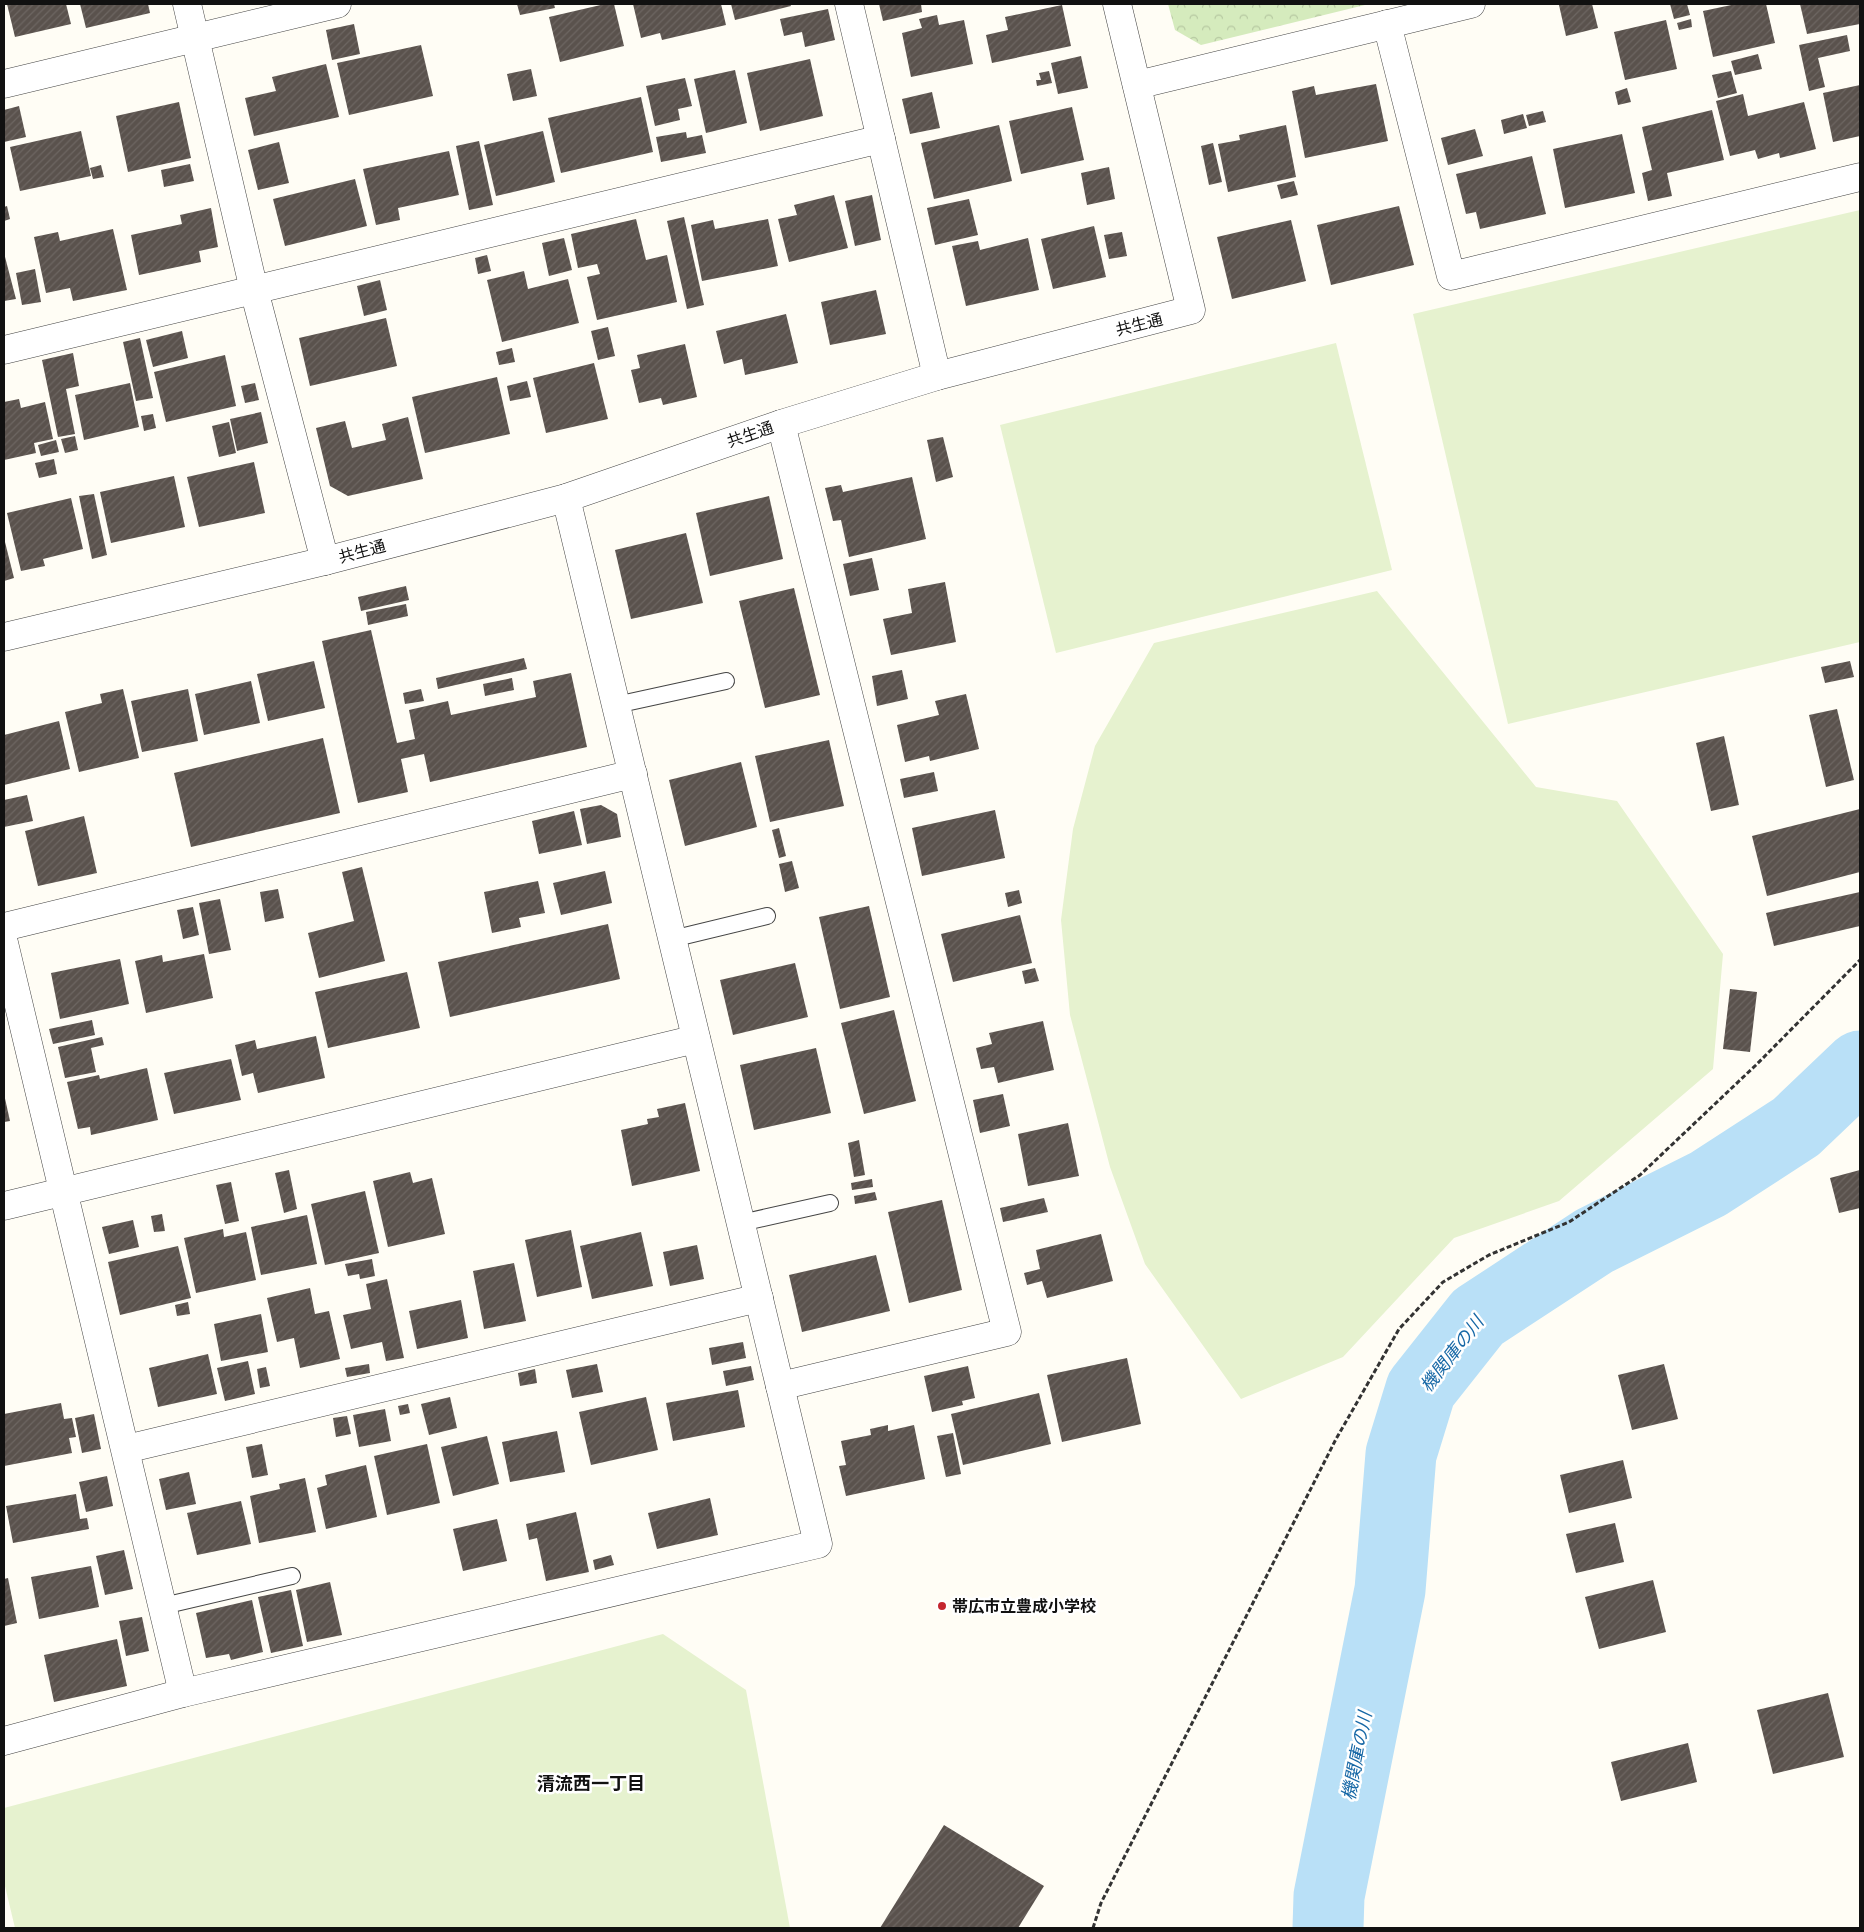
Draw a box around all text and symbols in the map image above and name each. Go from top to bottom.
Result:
street label: 共生通 [1113,308,1165,342]
street label: 共生通 [724,416,777,454]
street label: 共生通 [336,534,389,570]
water label: 機関庫の川 [1414,1309,1492,1398]
place label: 帯広市立豊成小学校 [952,1595,1096,1619]
marker: 帯広市立豊成小学校 [936,1600,948,1612]
water label: 機関庫の川 [1336,1707,1380,1803]
district label: 清流西一丁目 [537,1771,645,1798]

